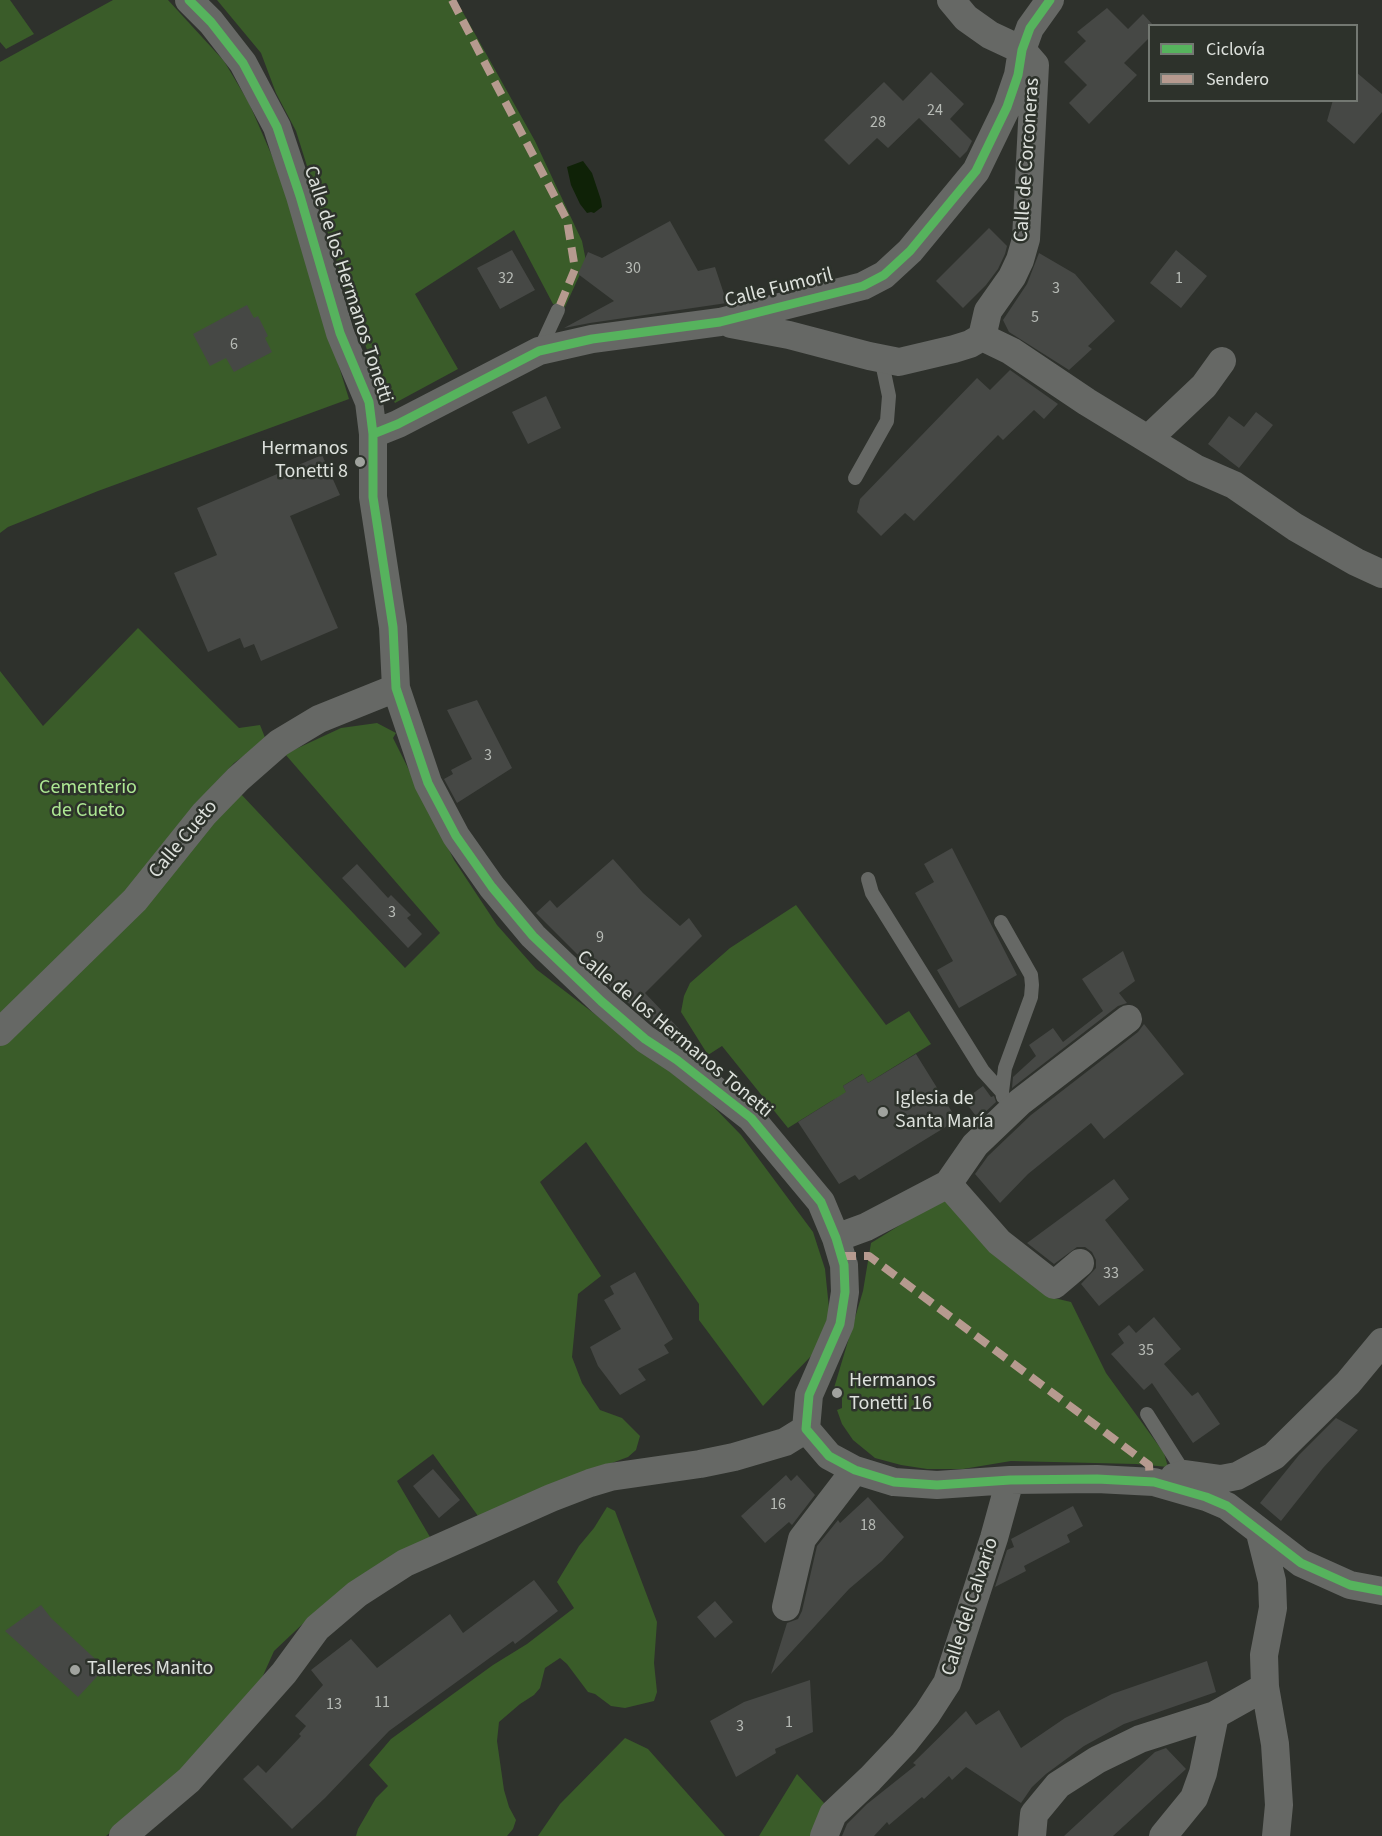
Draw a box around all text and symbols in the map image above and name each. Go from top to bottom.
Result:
legend [1148,24,1358,102]
text: Ciclovía [1206,37,1265,62]
text: Sendero [1206,67,1269,92]
street label: Calle de Corconeras [1010,77,1046,243]
house number: 24 [927,101,943,121]
house number: 28 [870,113,886,133]
street label: Calle de los Hermanos Tonetti [297,163,397,407]
house number: 30 [625,259,641,279]
street label: Calle Fumoril [723,264,835,314]
house number: 32 [498,269,514,289]
house number: 1 [1175,269,1183,289]
house number: 3 [1052,279,1060,299]
house number: 5 [1031,308,1039,328]
house number: 6 [230,335,238,355]
place label: Hermanos Tonetti 8 [261,438,348,485]
marker: Hermanos Tonetti 8 [353,455,367,469]
house number: 3 [484,746,492,766]
park label: Cementerio de Cueto [39,777,137,824]
street label: Calle Cueto [144,796,224,884]
house number: 3 [388,903,396,923]
house number: 9 [596,928,604,948]
street label: Calle de los Hermanos Tonetti [571,946,777,1124]
place label: Iglesia de Santa María [895,1088,994,1135]
marker: Iglesia de Santa María [876,1105,890,1119]
house number: 33 [1103,1264,1119,1284]
house number: 35 [1138,1341,1154,1361]
place label: Hermanos Tonetti 16 [849,1370,936,1417]
marker: Hermanos Tonetti 16 [830,1386,844,1400]
house number: 16 [770,1495,786,1515]
house number: 18 [860,1516,876,1536]
street label: Calle del Calvario [937,1535,1005,1679]
place label: Talleres Manito [87,1658,213,1682]
marker: Talleres Manito [68,1663,82,1677]
house number: 11 [374,1693,390,1713]
house number: 13 [326,1695,342,1715]
house number: 1 [785,1713,793,1733]
house number: 3 [736,1717,744,1737]

